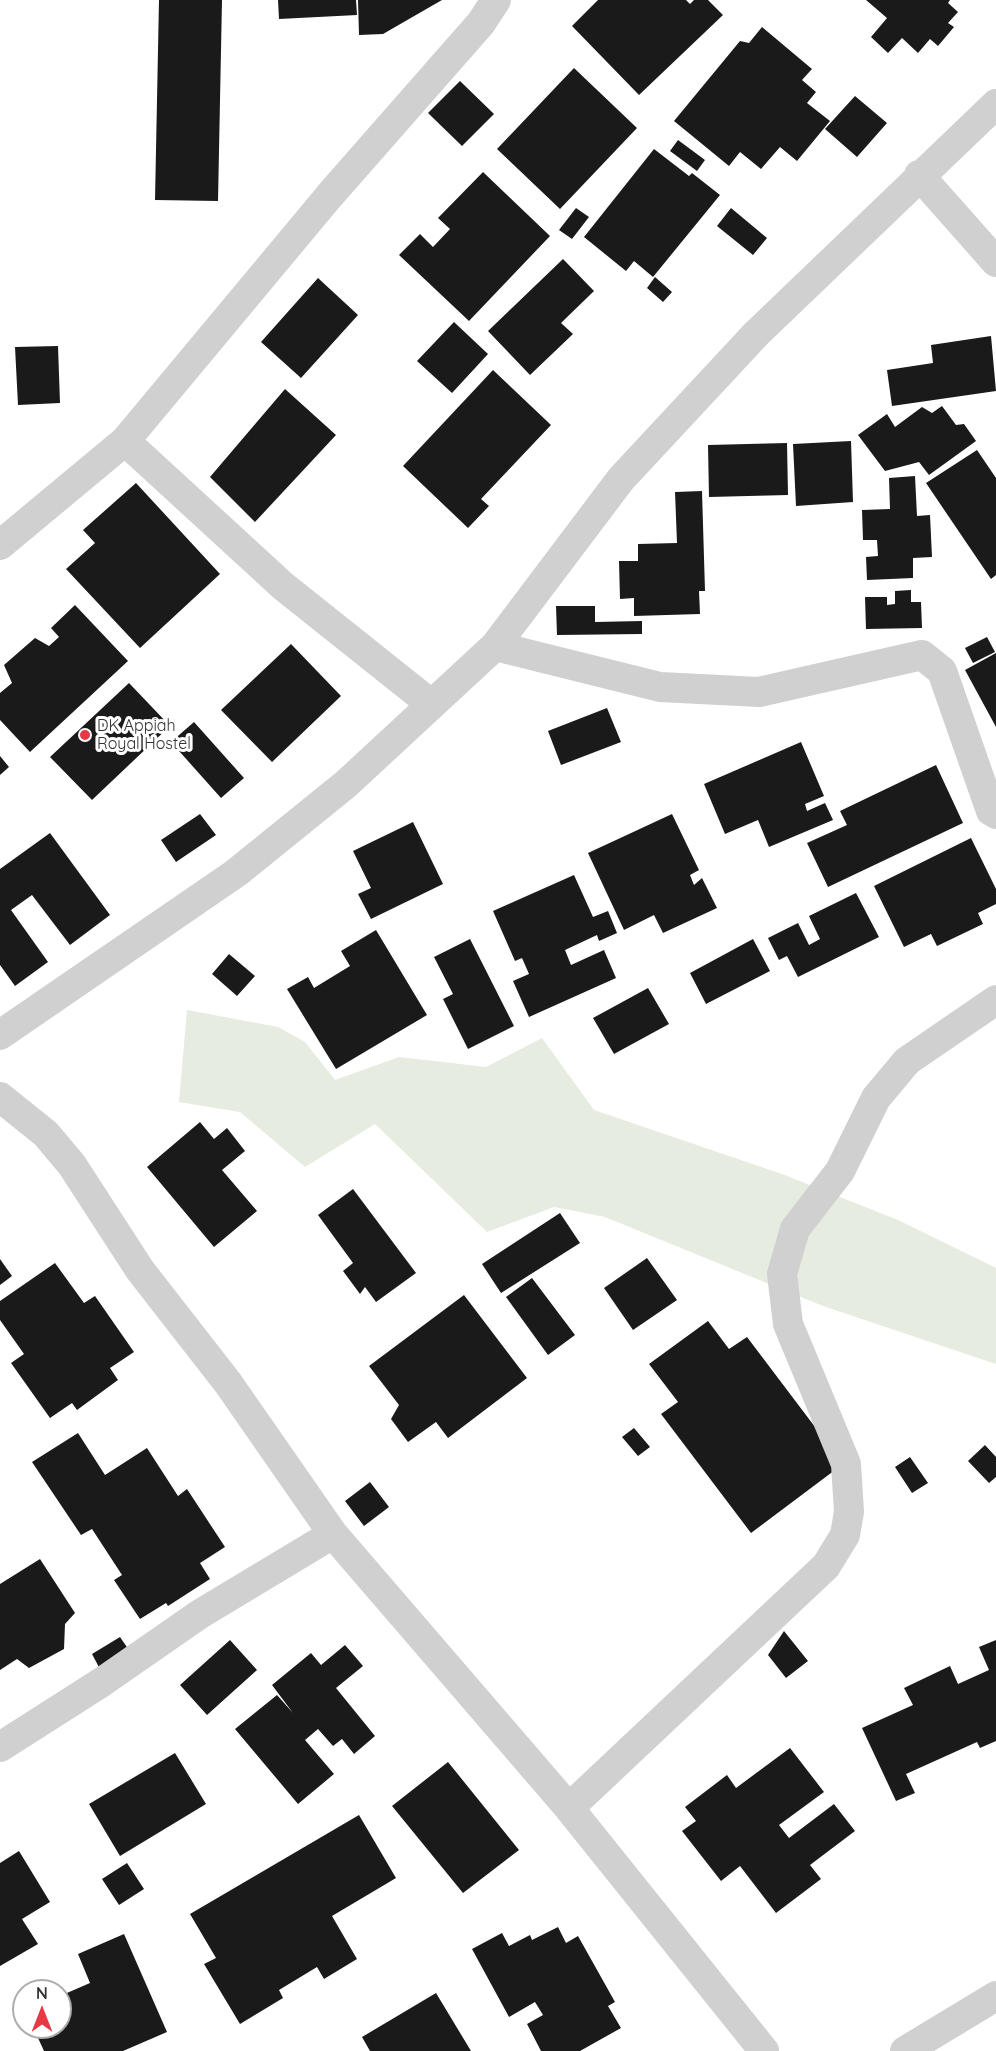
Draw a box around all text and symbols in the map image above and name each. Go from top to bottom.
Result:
place label: DK Appiah Royal Hostel [97,716,191,754]
marker: DK Appiah Royal Hostel [78,728,92,742]
north arrow [12,1979,72,2039]
text: N [36,1983,48,2003]

